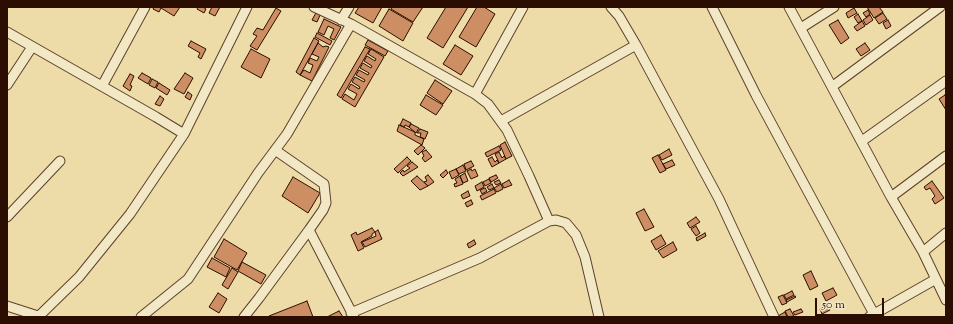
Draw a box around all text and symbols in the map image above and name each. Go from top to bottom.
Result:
scale bar [817,290,886,316]
text: 50 m [822,296,845,314]

